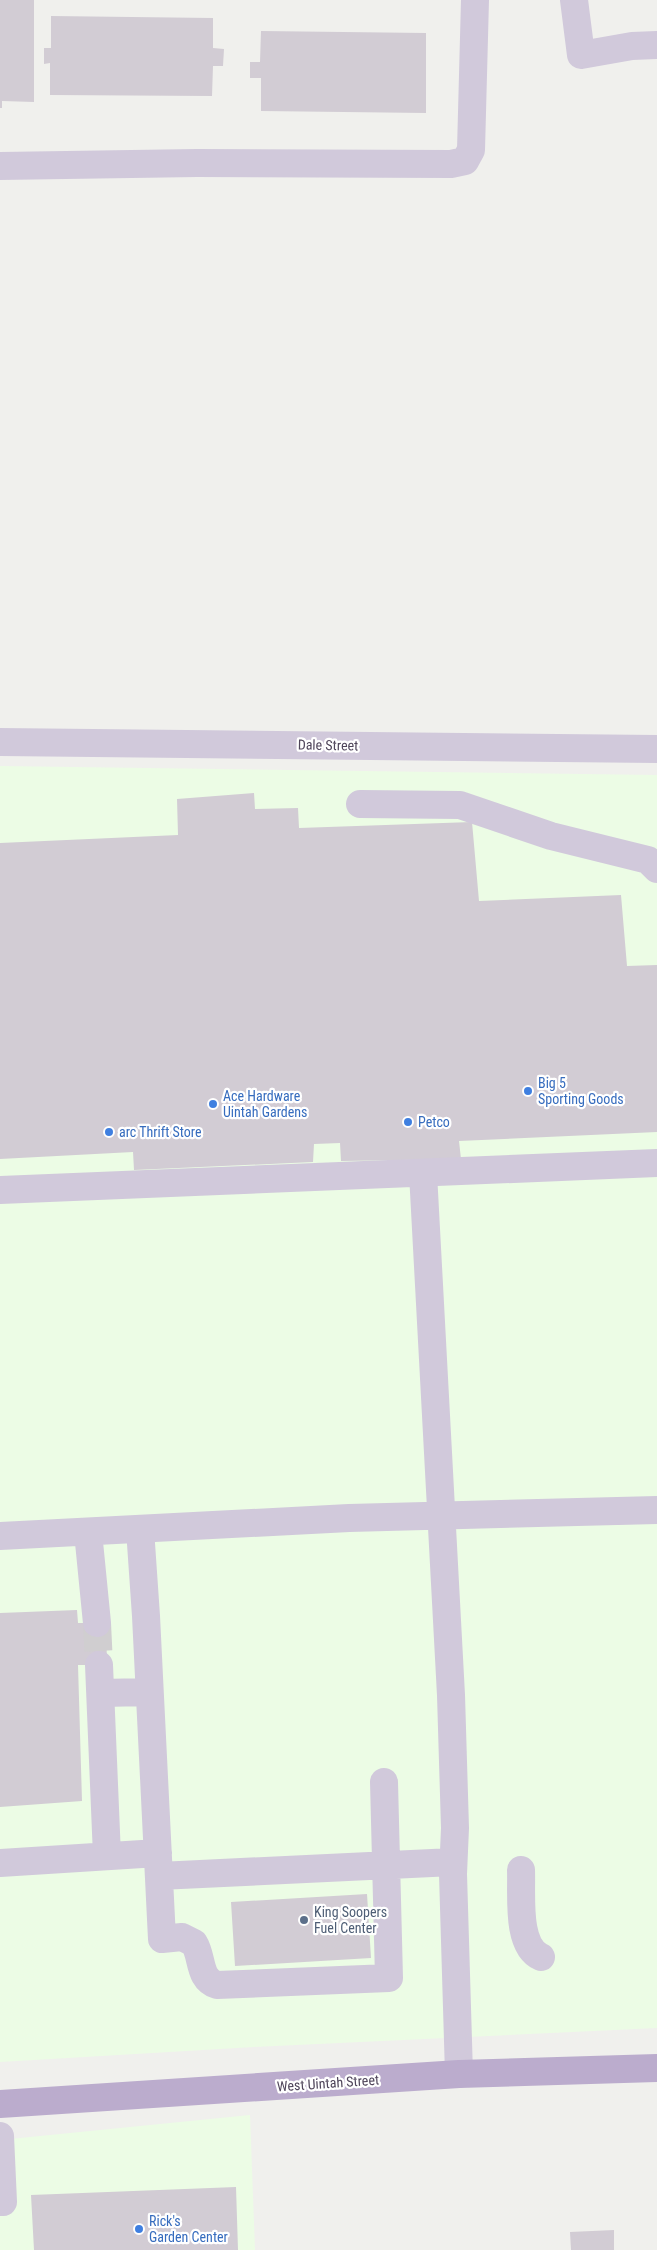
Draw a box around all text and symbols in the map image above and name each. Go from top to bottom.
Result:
street label: Dale Street [298,736,358,754]
place label: Big 5 Sporting Goods [538,1075,624,1107]
marker: Big 5 Sporting Goods [522,1085,534,1097]
place label: Ace Hardware Uintah Gardens [223,1088,307,1120]
marker: Ace Hardware Uintah Gardens [207,1098,219,1110]
place label: Petco [418,1114,450,1130]
marker: Petco [402,1116,414,1128]
place label: arc Thrift Store [119,1124,202,1140]
marker: arc Thrift Store [103,1126,115,1138]
place label: King Soopers Fuel Center [314,1904,387,1936]
marker: King Soopers Fuel Center [298,1914,310,1926]
street label: West Uintah Street [276,2071,380,2095]
place label: Rick's Garden Center [149,2213,228,2245]
marker: Rick's Garden Center [133,2223,145,2235]

